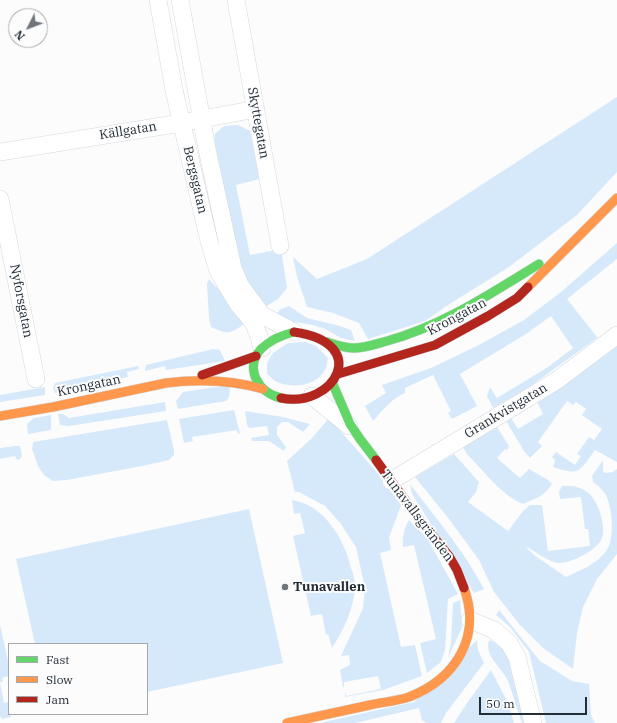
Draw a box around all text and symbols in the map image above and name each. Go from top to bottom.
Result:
north arrow [8,8,48,48]
text: N [12,27,28,43]
street label: Skyttegatan [244,86,272,160]
street label: Källgatan [98,119,158,143]
street label: Bergsgatan [180,145,210,215]
street label: Nyforsgatan [6,263,36,339]
street label: Krongatan [425,295,489,339]
street label: Krongatan [56,372,122,400]
street label: Grankvistgatan [462,380,550,442]
street label: Tunavallsgränden [377,467,457,565]
place label: Tunavallen [293,579,365,595]
marker: Tunavallen [280,582,290,592]
legend [8,643,148,715]
text: Fast [46,652,70,667]
text: Slow [46,672,73,687]
scale bar [481,689,589,715]
text: Jam [46,692,69,707]
text: 50 m [486,696,515,711]

